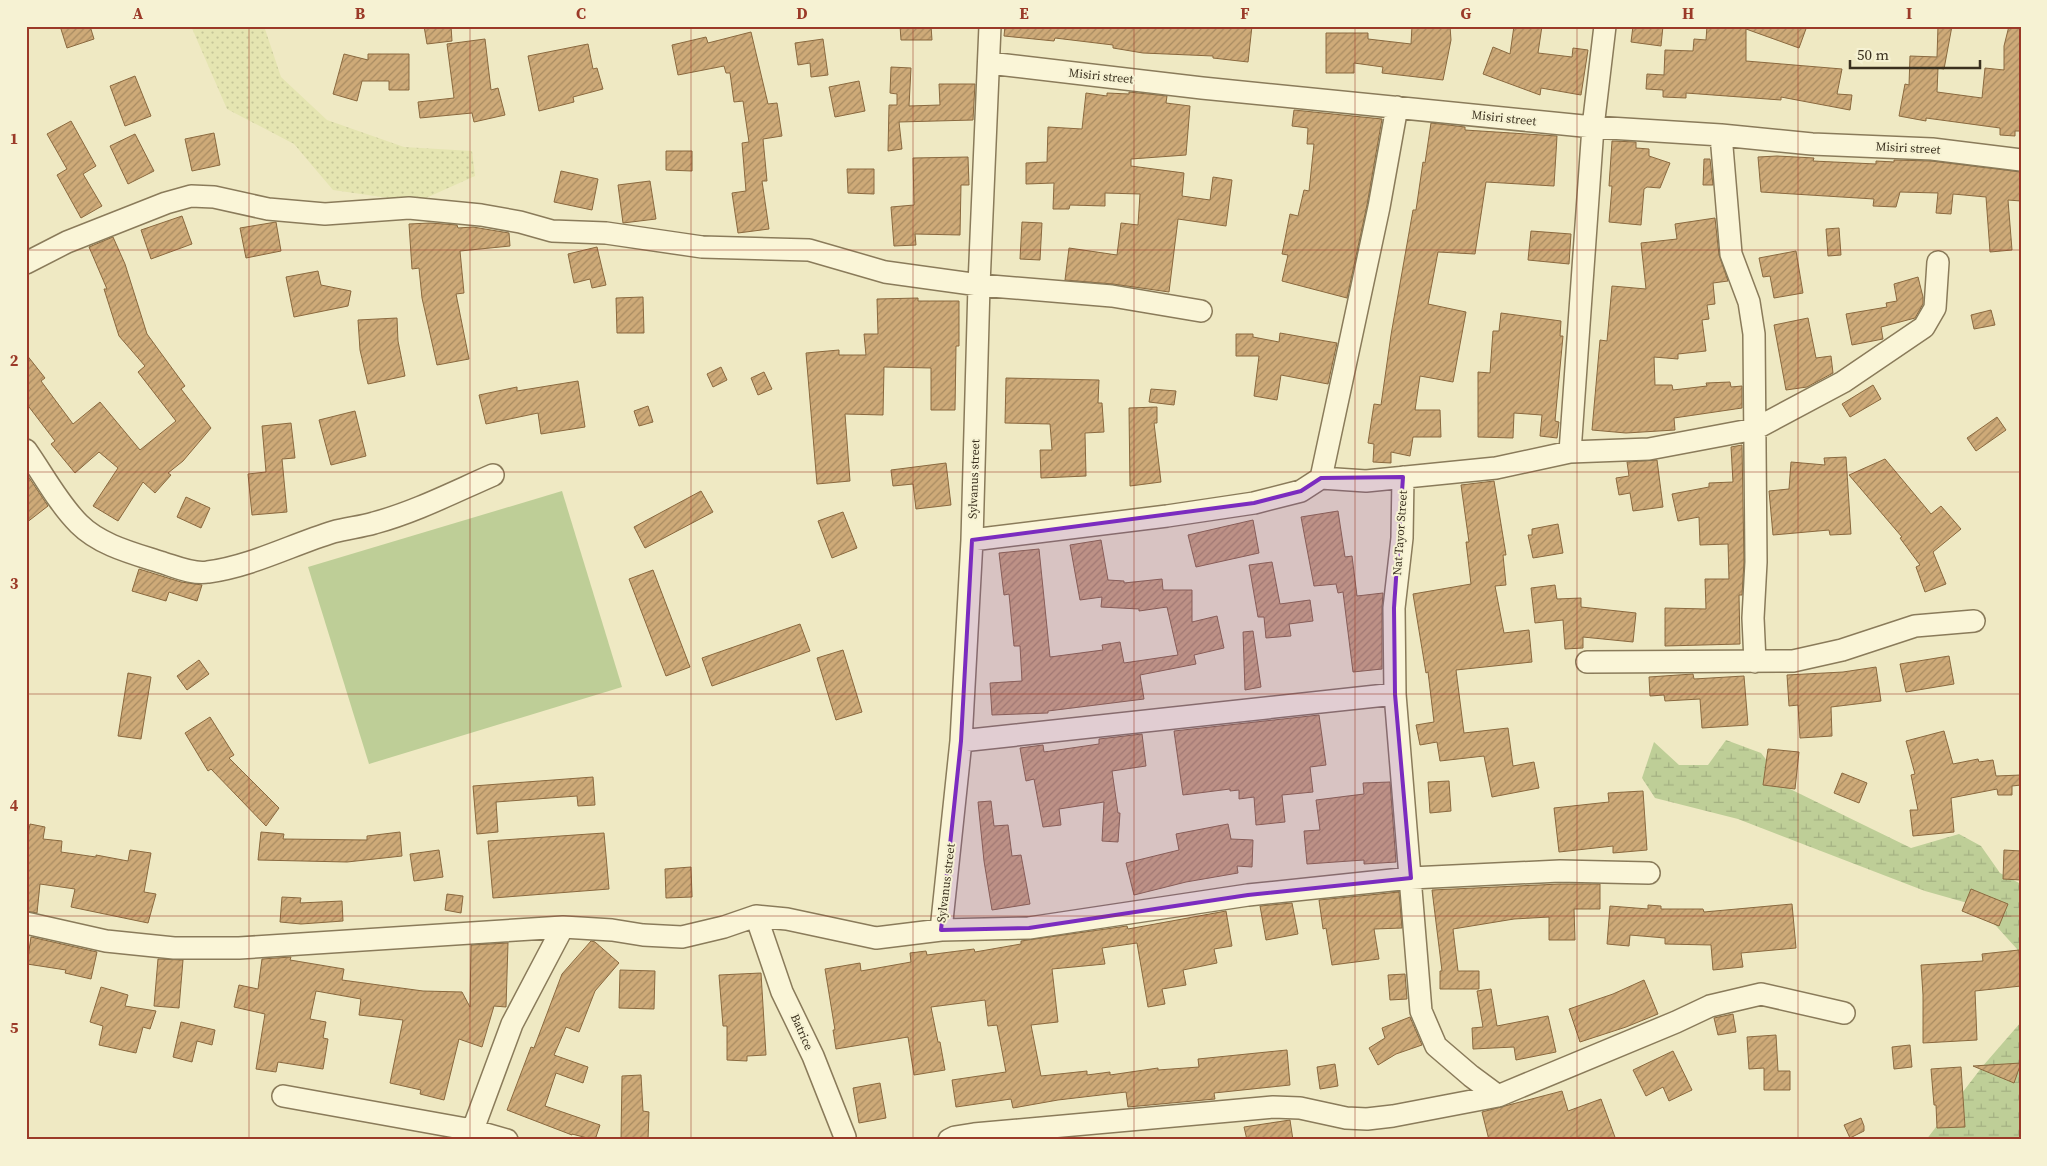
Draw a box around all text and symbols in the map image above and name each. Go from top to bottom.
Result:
text: A [133,2,144,24]
text: B [355,2,366,24]
text: C [576,2,586,24]
text: D [796,2,808,24]
text: E [1019,2,1029,24]
text: F [1240,2,1250,24]
text: G [1461,2,1472,24]
text: H [1682,2,1694,24]
text: I [1906,2,1912,24]
scale bar [1850,38,1980,70]
text: 50 m [1857,44,1889,65]
street label: Misiri street [1068,65,1134,87]
street label: Misiri street [1471,107,1537,129]
text: 1 [10,127,18,149]
street label: Misiri street [1875,138,1941,158]
text: 2 [10,349,19,371]
street label: Sylvanus street [965,439,983,519]
street label: Nat Tayor Street [1389,490,1411,576]
text: 3 [10,572,19,594]
text: 4 [10,794,19,816]
street label: Sylvanus street [933,842,959,923]
street label: Batrice [787,1011,817,1053]
text: 5 [10,1016,19,1038]

